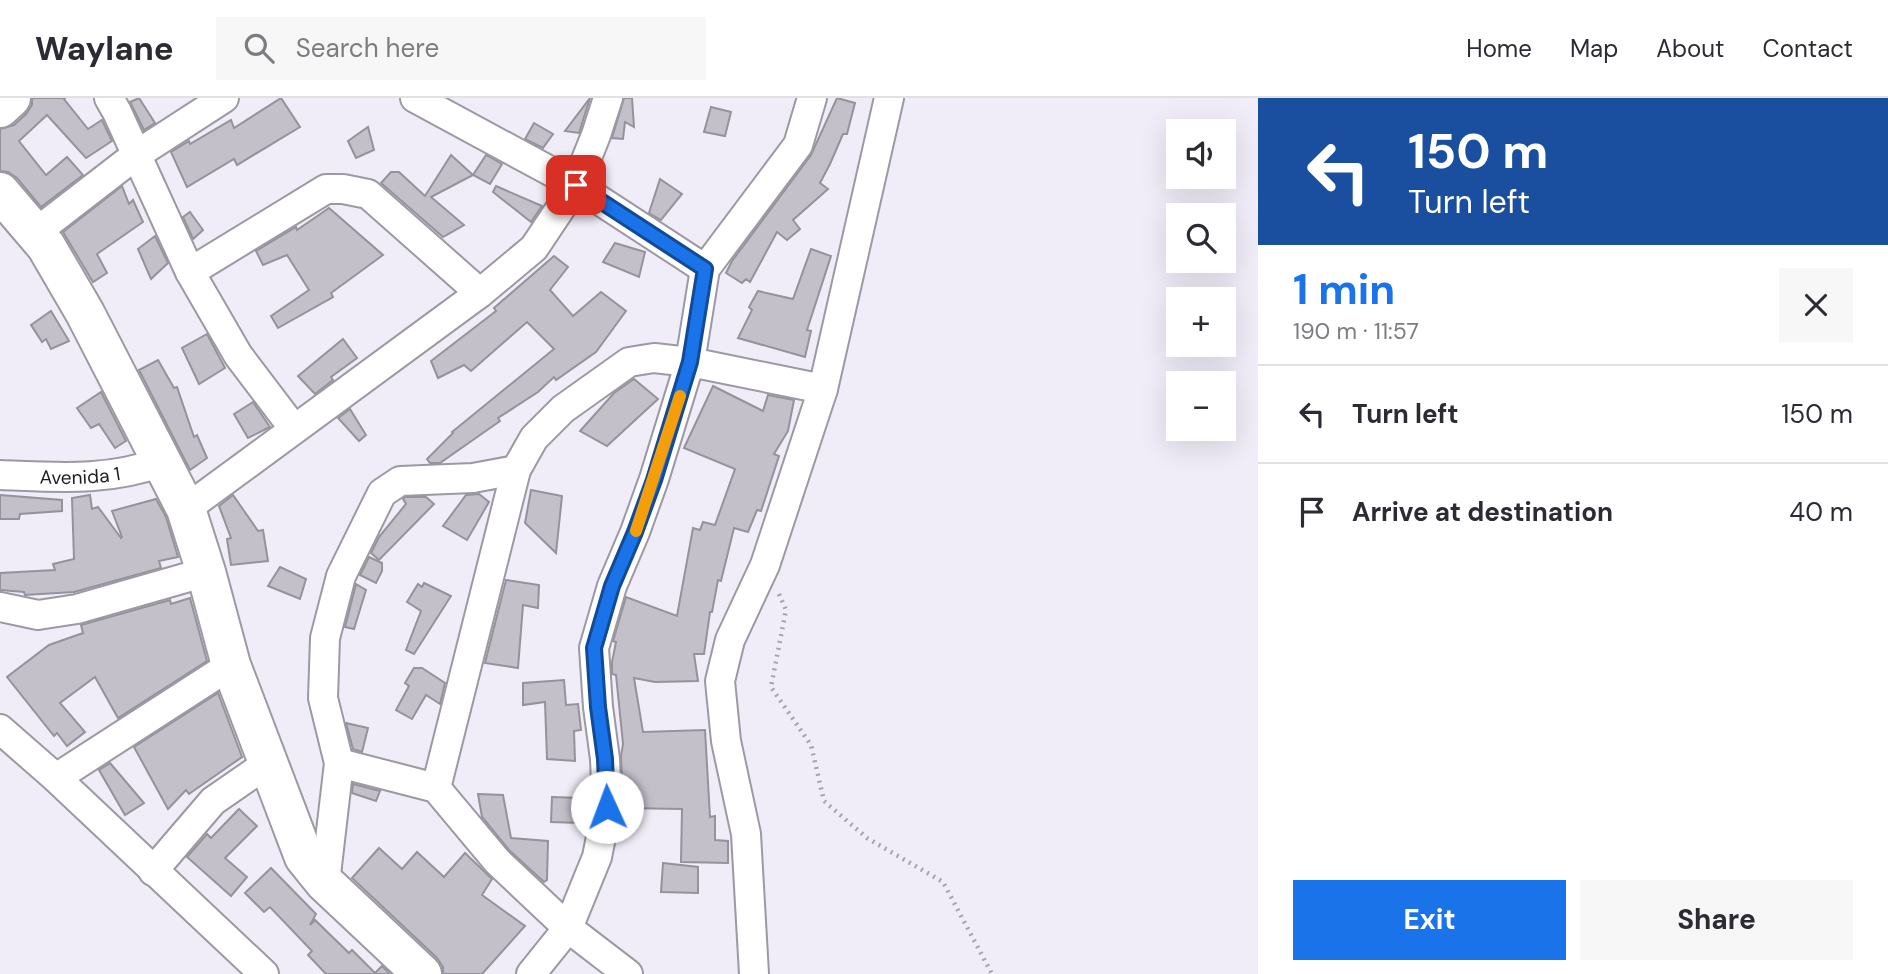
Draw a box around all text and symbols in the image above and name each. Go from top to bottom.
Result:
search box [216,17,706,80]
text: Waylane [35,27,174,70]
icon: search [240,29,278,67]
text: Search here [296,31,439,65]
text: Home [1466,33,1532,64]
text: Map [1570,33,1618,64]
text: About [1656,33,1725,64]
text: Contact [1763,33,1853,64]
map controls [1166,119,1236,441]
button: sound [1166,119,1236,189]
text: 150 m [1408,119,1548,183]
icon: left [1293,126,1384,217]
pin [546,155,606,215]
icon: arrive [557,166,595,204]
text: Turn left [1408,181,1530,223]
button: search [1166,203,1236,273]
text: 1 min [1293,262,1395,317]
button: close [1779,268,1853,342]
button: + [1166,287,1236,357]
text: 190 m · 11:57 [1293,316,1419,346]
button: − [1166,371,1236,441]
icon: left [1293,395,1331,433]
text: Turn left [1352,397,1459,431]
text: 150 m [1781,397,1853,431]
street label: Avenida 1 [39,461,122,490]
icon: arrive [1293,493,1331,531]
text: Arrive at destination [1352,495,1613,529]
text: 40 m [1789,495,1853,529]
position arrow [570,770,644,844]
button: Exit [1293,880,1566,960]
button: Share [1580,880,1853,960]

